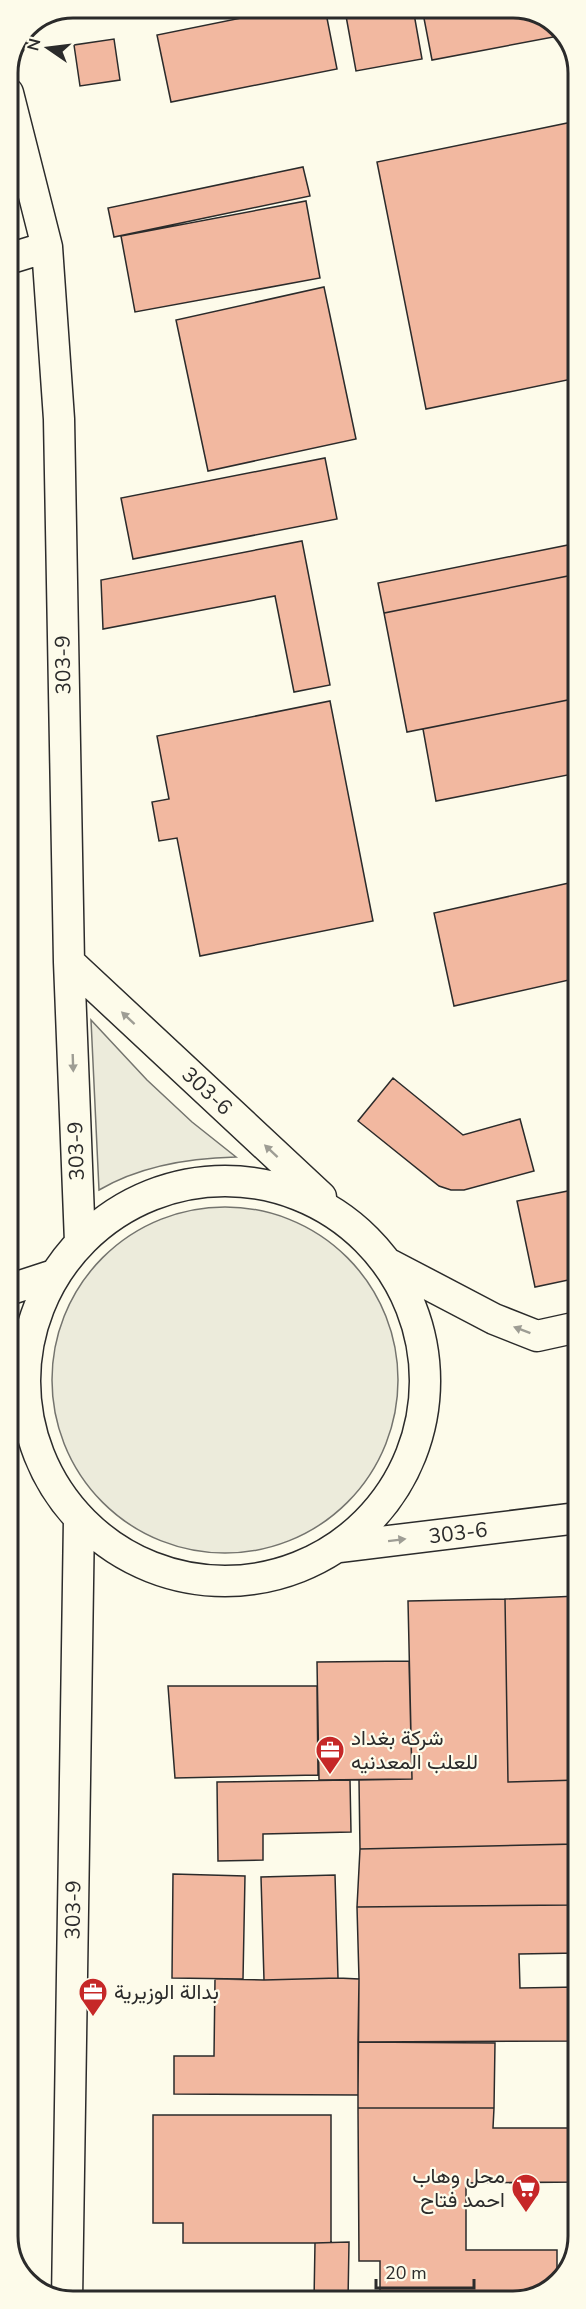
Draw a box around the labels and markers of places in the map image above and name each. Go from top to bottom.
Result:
place label: شركة بغداد للعلب المعدنيه [351,1724,478,1776]
office icon: شركة بغداد للعلب المعدنيه [314,1734,346,1776]
office icon: بدالة الوزيرية [77,1976,109,2018]
place label: بدالة الوزيرية [114,1978,219,2006]
place label: محل وهاب احمد فتاح [412,2162,505,2214]
supermarket icon: محل وهاب احمد فتاح [510,2172,542,2214]

